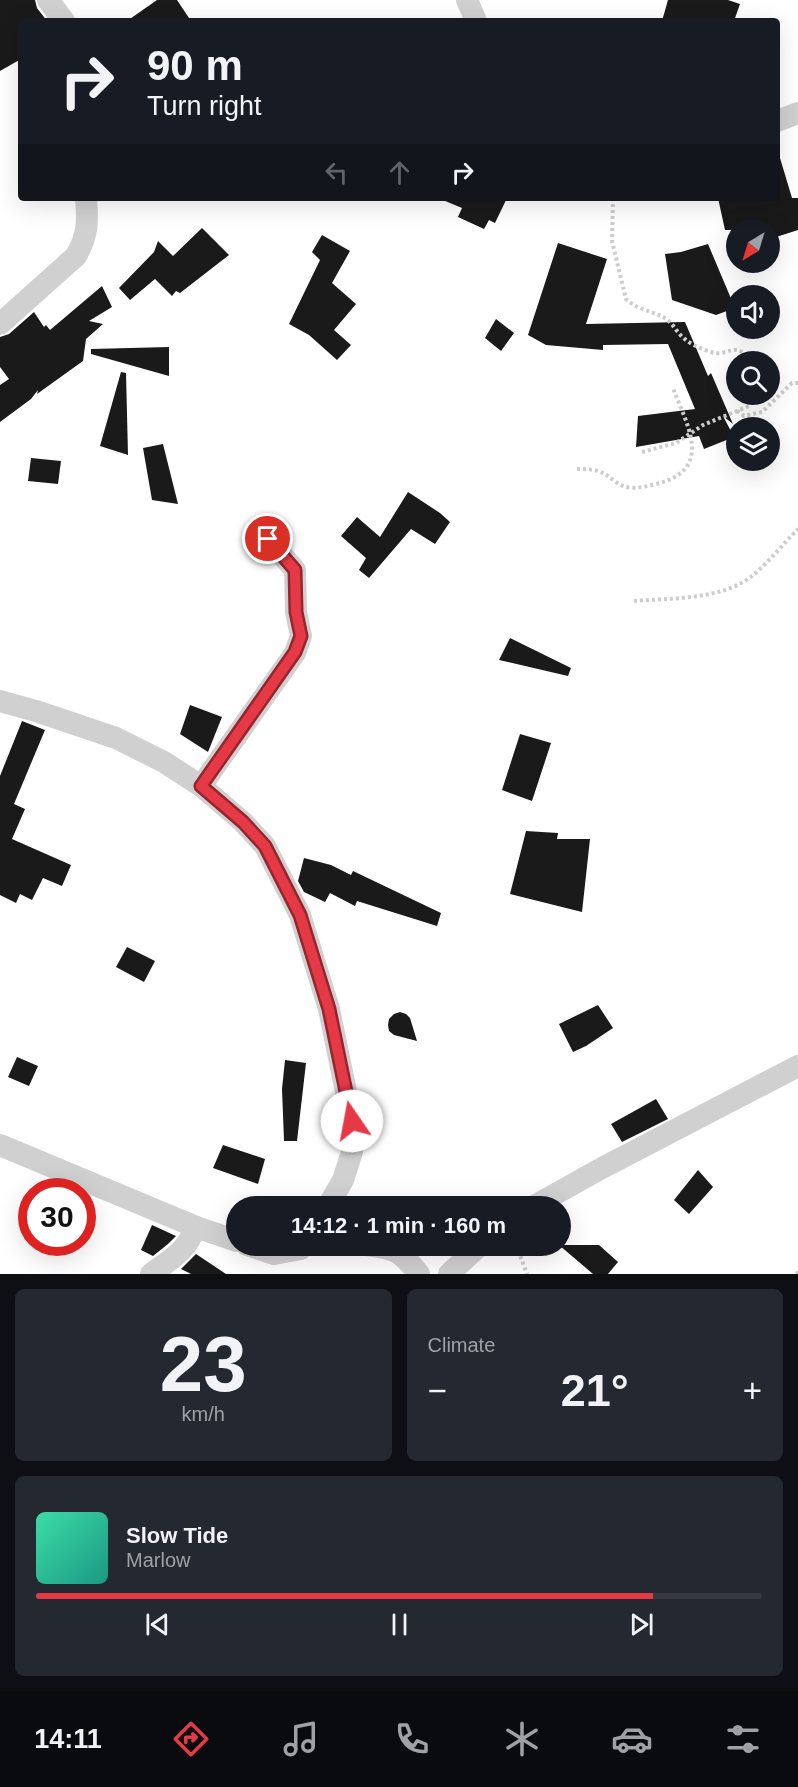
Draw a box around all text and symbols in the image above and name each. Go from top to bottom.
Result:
icon: right [48,42,126,120]
text: 90 m [147,42,243,89]
text: Turn right [147,91,262,121]
icon: left [320,156,353,189]
icon: ahead [383,156,416,189]
icon: right [446,156,479,189]
north arrow [726,219,780,273]
map controls [726,219,780,471]
button: sound [726,285,780,339]
button: search [726,351,780,405]
button: layers [726,417,780,471]
pin [242,513,293,564]
icon: arrive [251,522,284,555]
position arrow [320,1089,384,1153]
speed limit sign: 30 [18,1178,96,1256]
text: 14:12 · 1 min · 160 m [291,1213,506,1238]
text: 23 [160,1320,247,1408]
text: Climate [428,1334,495,1356]
text: 21° [561,1365,629,1416]
text: − [428,1372,447,1409]
text: + [743,1372,762,1409]
text: km/h [182,1403,225,1425]
text: Slow Tide [126,1523,228,1548]
text: Marlow [126,1549,190,1571]
icon: previous [141,1608,174,1641]
icon: pause [383,1608,416,1641]
icon: next [625,1608,658,1641]
icon: directions [170,1718,212,1760]
icon: music [280,1718,322,1760]
icon: phone [391,1718,433,1760]
icon: climate [501,1718,543,1760]
icon: car [611,1718,653,1760]
icon: filters [722,1718,764,1760]
text: 14:11 [34,1724,102,1754]

